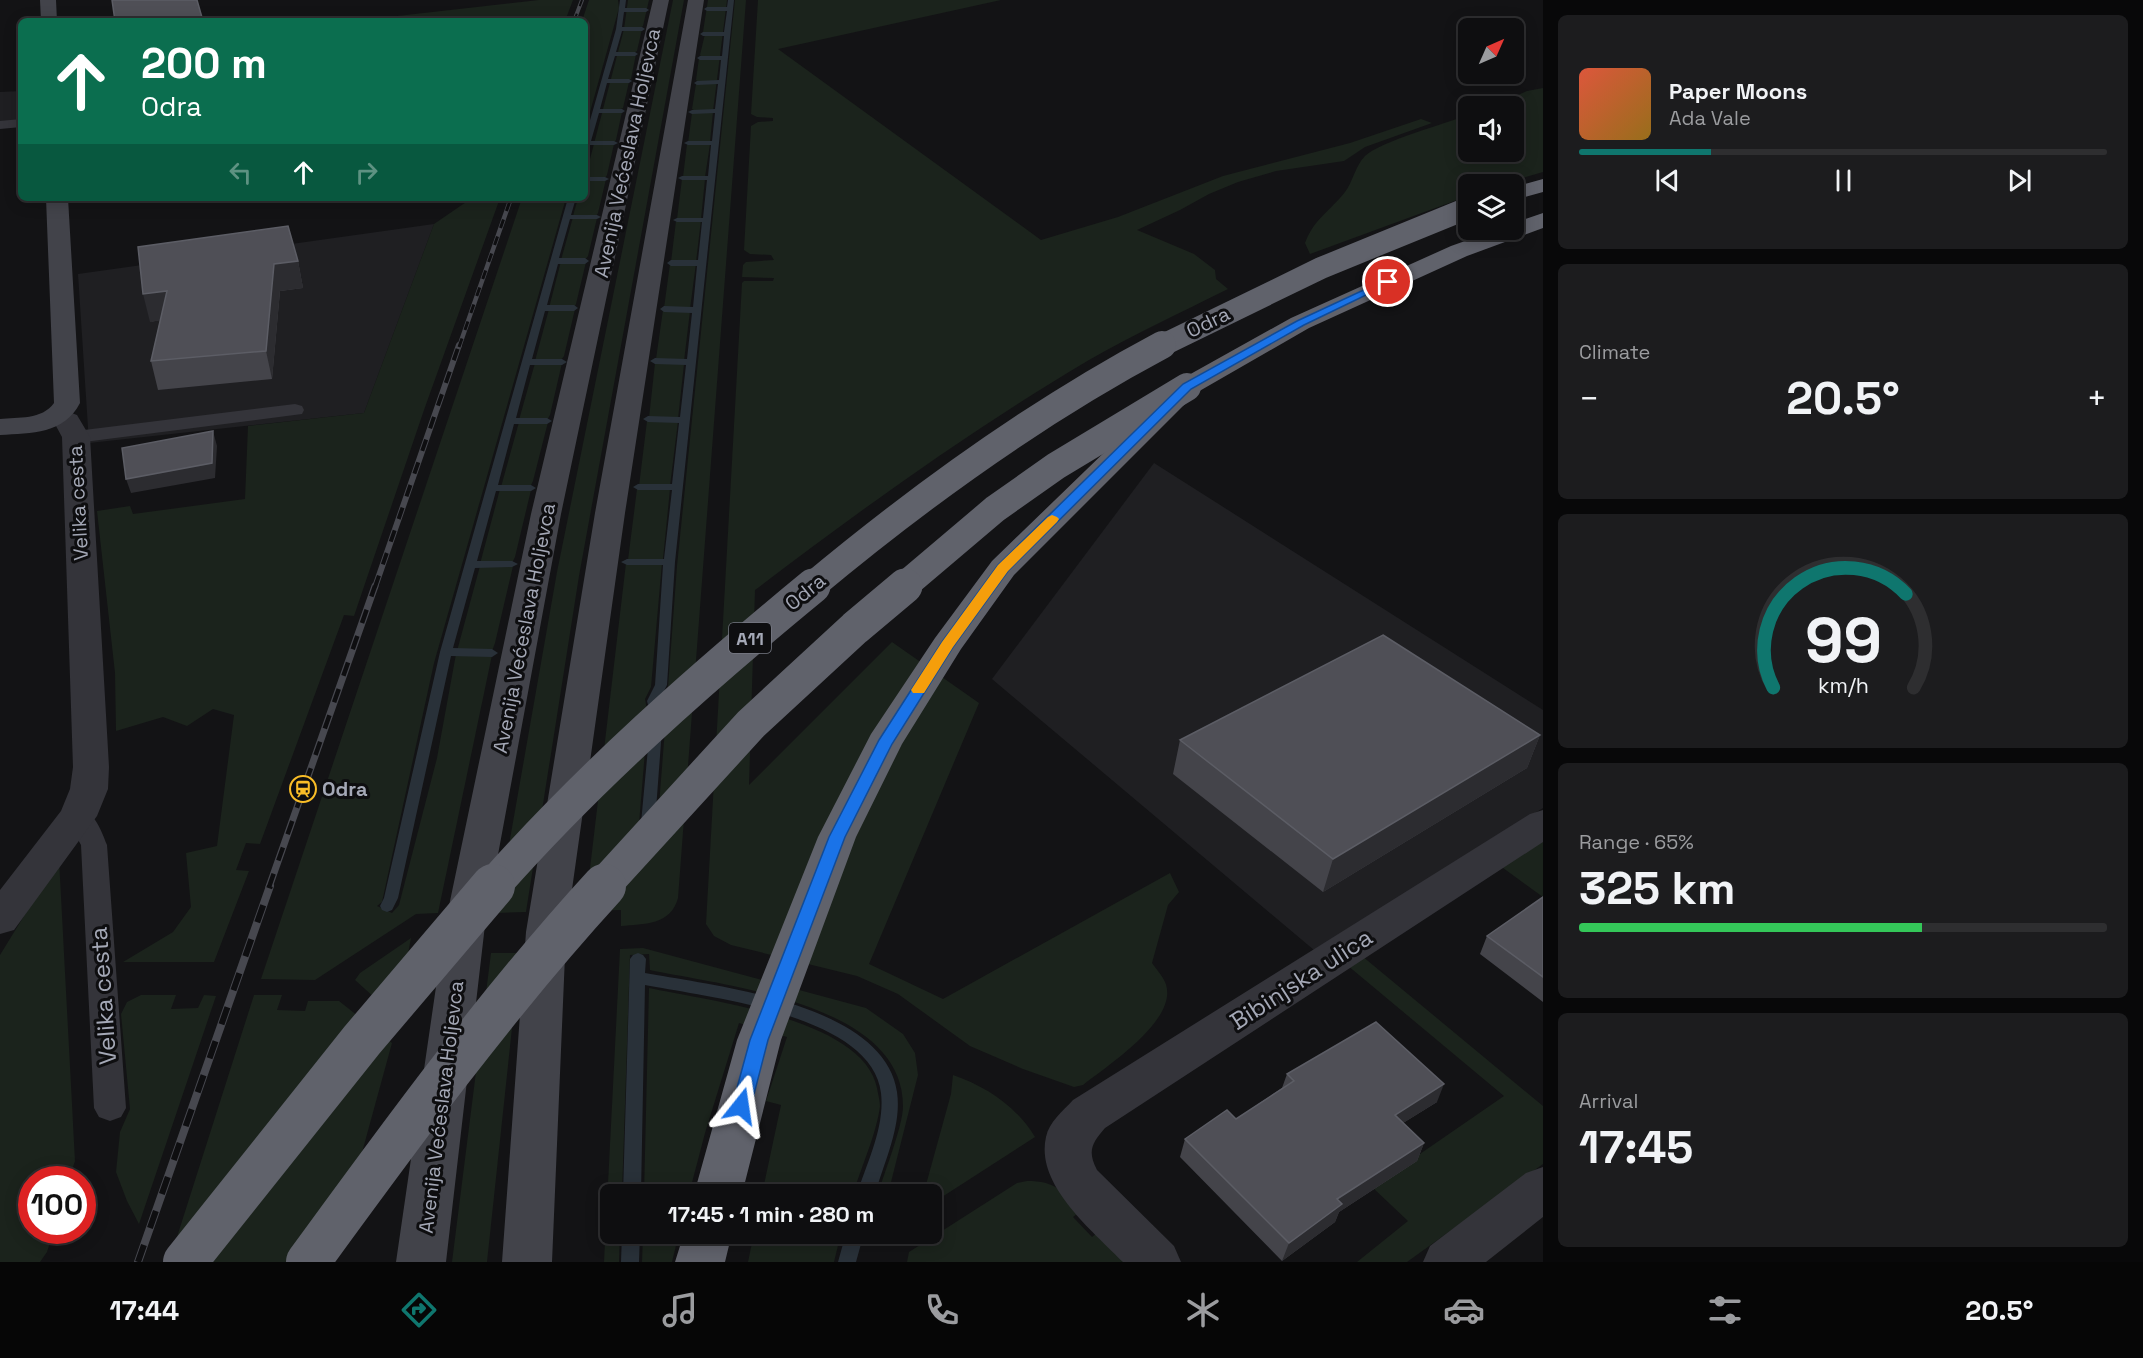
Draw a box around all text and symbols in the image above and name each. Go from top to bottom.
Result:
north arrow [1458,18,1524,84]
map controls [1458,18,1524,240]
street label: Avenija Većeslava Holjevca [588,26,666,280]
text: 200 m [141,37,267,90]
icon: ahead [42,42,120,120]
text: Paper Moons [1669,77,1807,105]
text: Odra [141,89,202,124]
button: sound [1458,96,1524,162]
text: Ada Vale [1669,105,1751,131]
icon: left [224,156,257,189]
icon: ahead [287,156,320,189]
icon: right [350,156,383,189]
icon: previous [1651,164,1684,197]
icon: pause [1827,164,1860,197]
icon: next [2003,164,2036,197]
button: layers [1458,174,1524,240]
pin [1362,256,1413,307]
icon: arrive [1371,265,1404,298]
street label: Odra [1182,300,1234,344]
text: Climate [1579,339,1650,365]
text: 20.5° [1786,370,1900,427]
text: − [1579,378,1599,420]
text: + [2087,378,2107,420]
street label: Velika cesta [62,445,94,561]
street label: Avenija Većeslava Holjevca [487,501,561,755]
street label: Odra [779,568,831,616]
text: 99 [1804,601,1882,680]
road number: A11 [729,623,771,653]
text: km/h [1817,672,1869,699]
station icon: Odra [288,774,318,804]
place label: Odra [322,776,368,802]
text: Range · 65% [1579,829,1694,855]
text: 325 km [1579,860,1735,917]
street label: Bibinjska ulica [1224,921,1378,1037]
street label: Velika cesta [83,926,123,1066]
street label: Avenija Većeslava Holjevca [413,979,469,1235]
position arrow [709,1074,773,1138]
text: Arrival [1579,1088,1638,1114]
text: 17:45 [1579,1119,1693,1176]
speed limit sign: 100 [18,1166,96,1244]
text: 17:45 · 1 min · 280 m [668,1200,874,1228]
icon: directions [398,1289,440,1331]
icon: music [659,1289,701,1331]
icon: phone [921,1289,963,1331]
icon: climate [1182,1289,1224,1331]
icon: car [1443,1289,1485,1331]
icon: filters [1704,1289,1746,1331]
text: 17:44 [110,1293,179,1328]
text: 20.5° [1965,1293,2033,1328]

